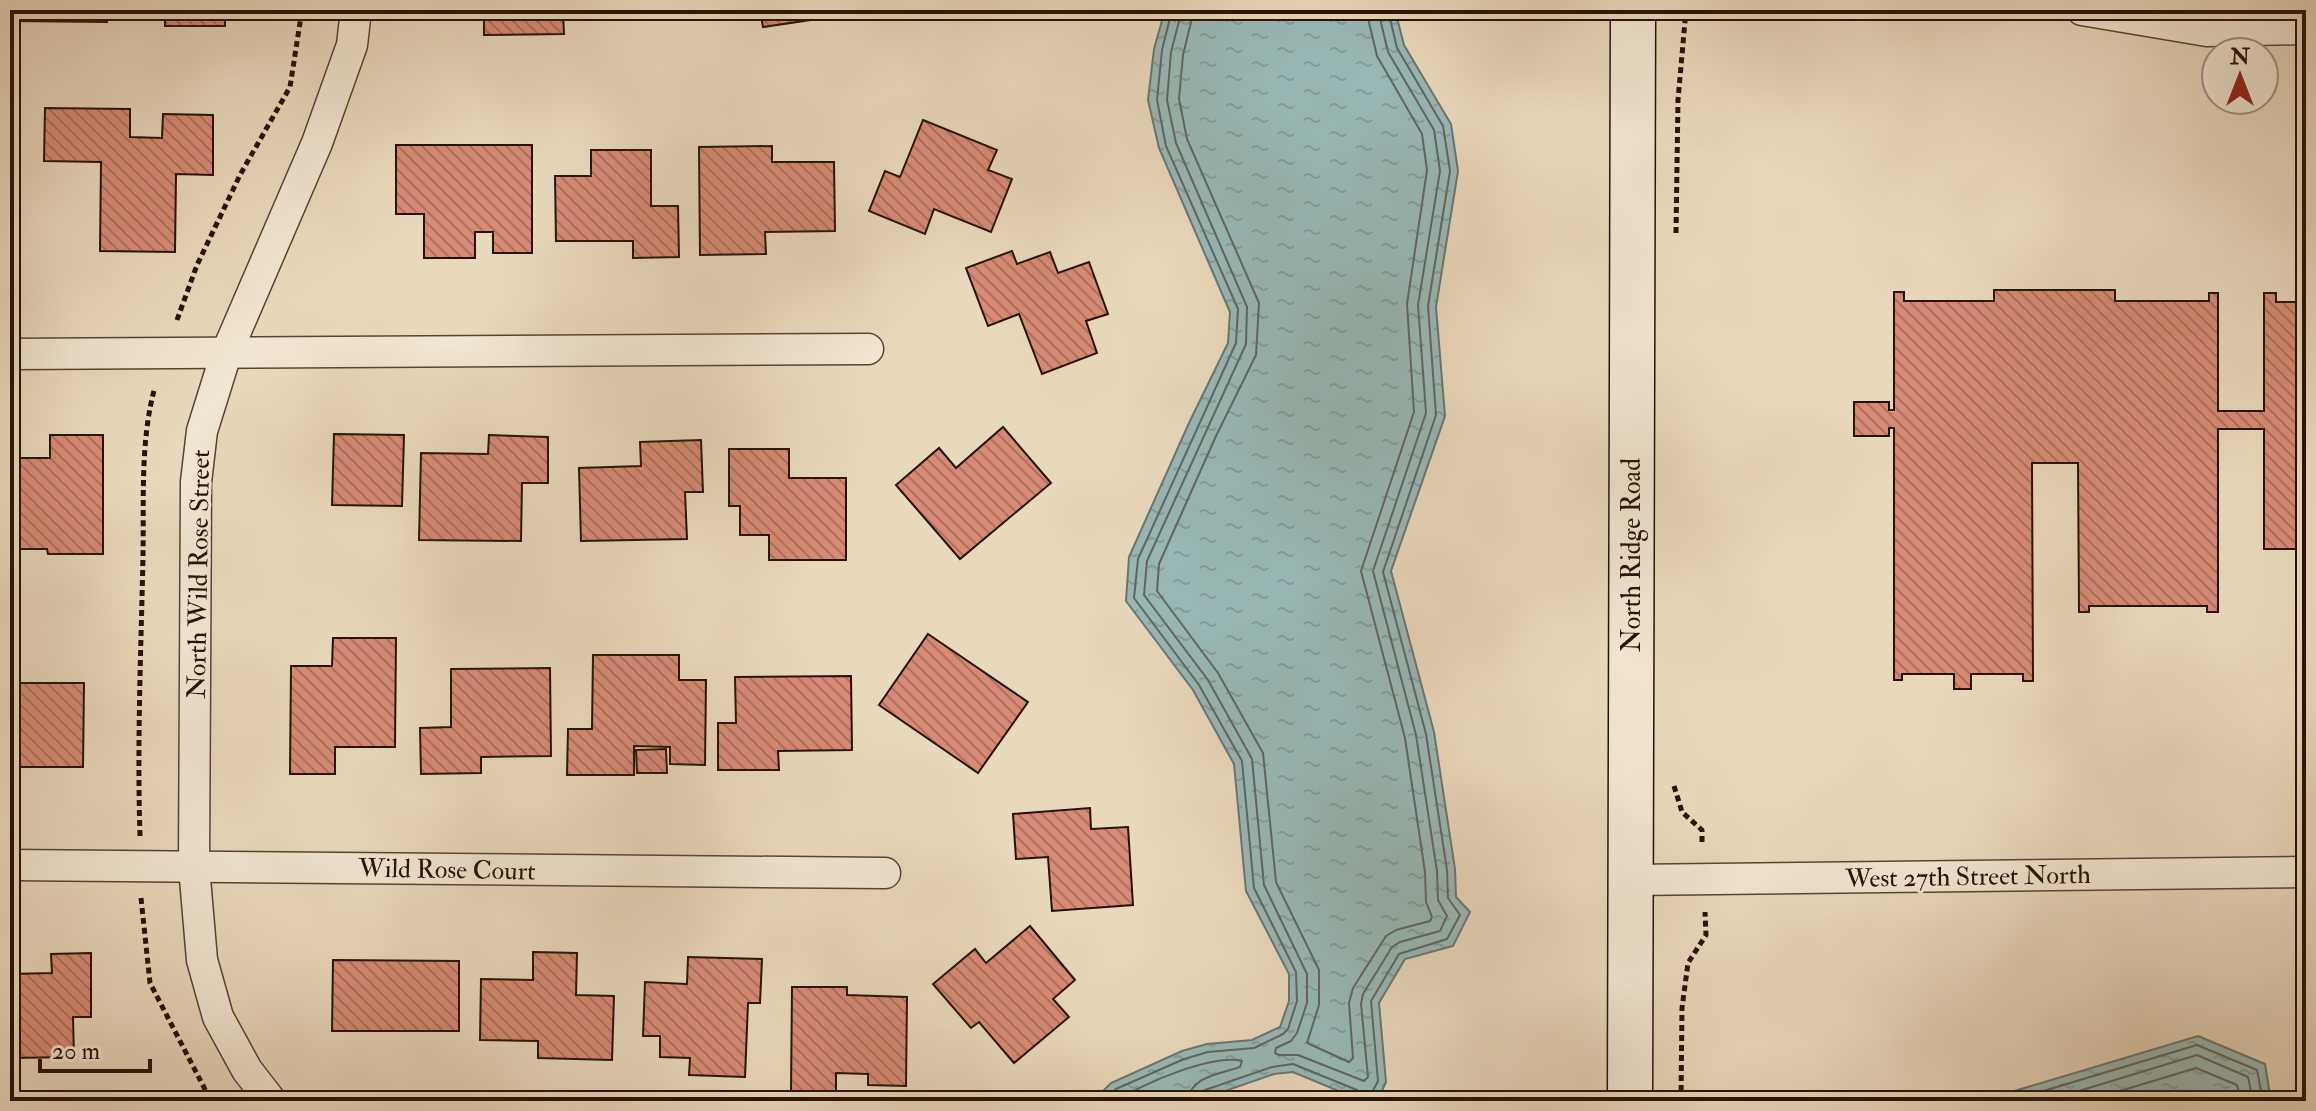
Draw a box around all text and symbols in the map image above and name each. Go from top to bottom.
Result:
north arrow [2200,36,2280,116]
text: N [2229,43,2250,71]
street label: North Wild Rose Street [181,449,217,699]
street label: North Ridge Road [1616,458,1648,652]
street label: Wild Rose Court [357,852,536,888]
street label: West 27th Street North [1844,859,2091,895]
scale bar [40,1023,150,1073]
text: 20 m [52,1036,101,1067]

